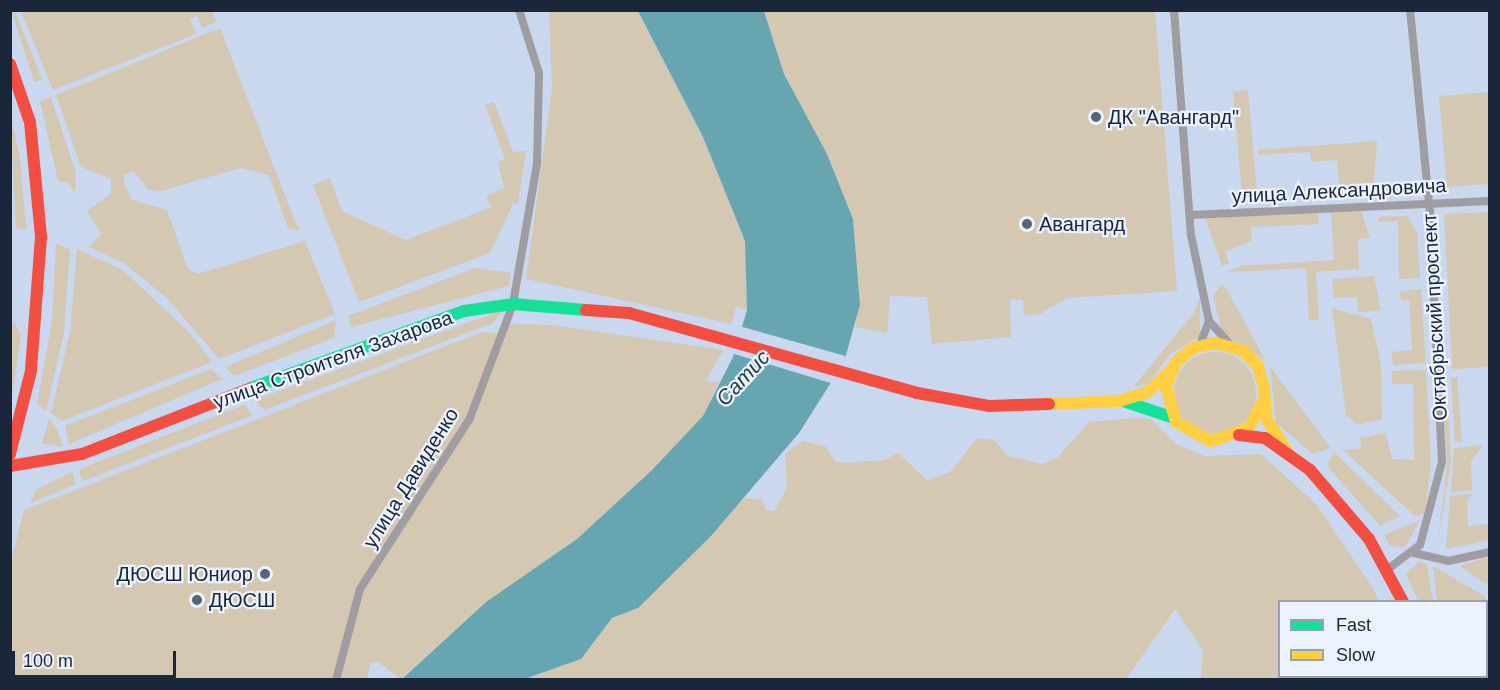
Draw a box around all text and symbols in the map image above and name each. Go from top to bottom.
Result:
place label: ДК "Авангард" [1108,105,1239,129]
marker: ДК "Авангард" [1089,110,1103,124]
street label: улица Александровича [1231,173,1447,209]
place label: Авангард [1039,212,1125,236]
street label: Октябрьский проспект [1418,213,1452,421]
marker: Авангард [1020,217,1034,231]
street label: улица Строителя Захарова [210,305,456,415]
water label: Сатис [711,345,775,411]
street label: улица Давиденко [358,403,464,553]
place label: ДЮСШ Юниор [116,562,253,586]
marker: ДЮСШ Юниор [258,567,272,581]
place label: ДЮСШ [209,588,275,612]
marker: ДЮСШ [190,593,204,607]
legend [1278,600,1488,678]
text: Fast [1336,615,1371,635]
scale bar [15,639,178,677]
text: Slow [1336,645,1375,665]
text: 100 m [23,651,73,671]

